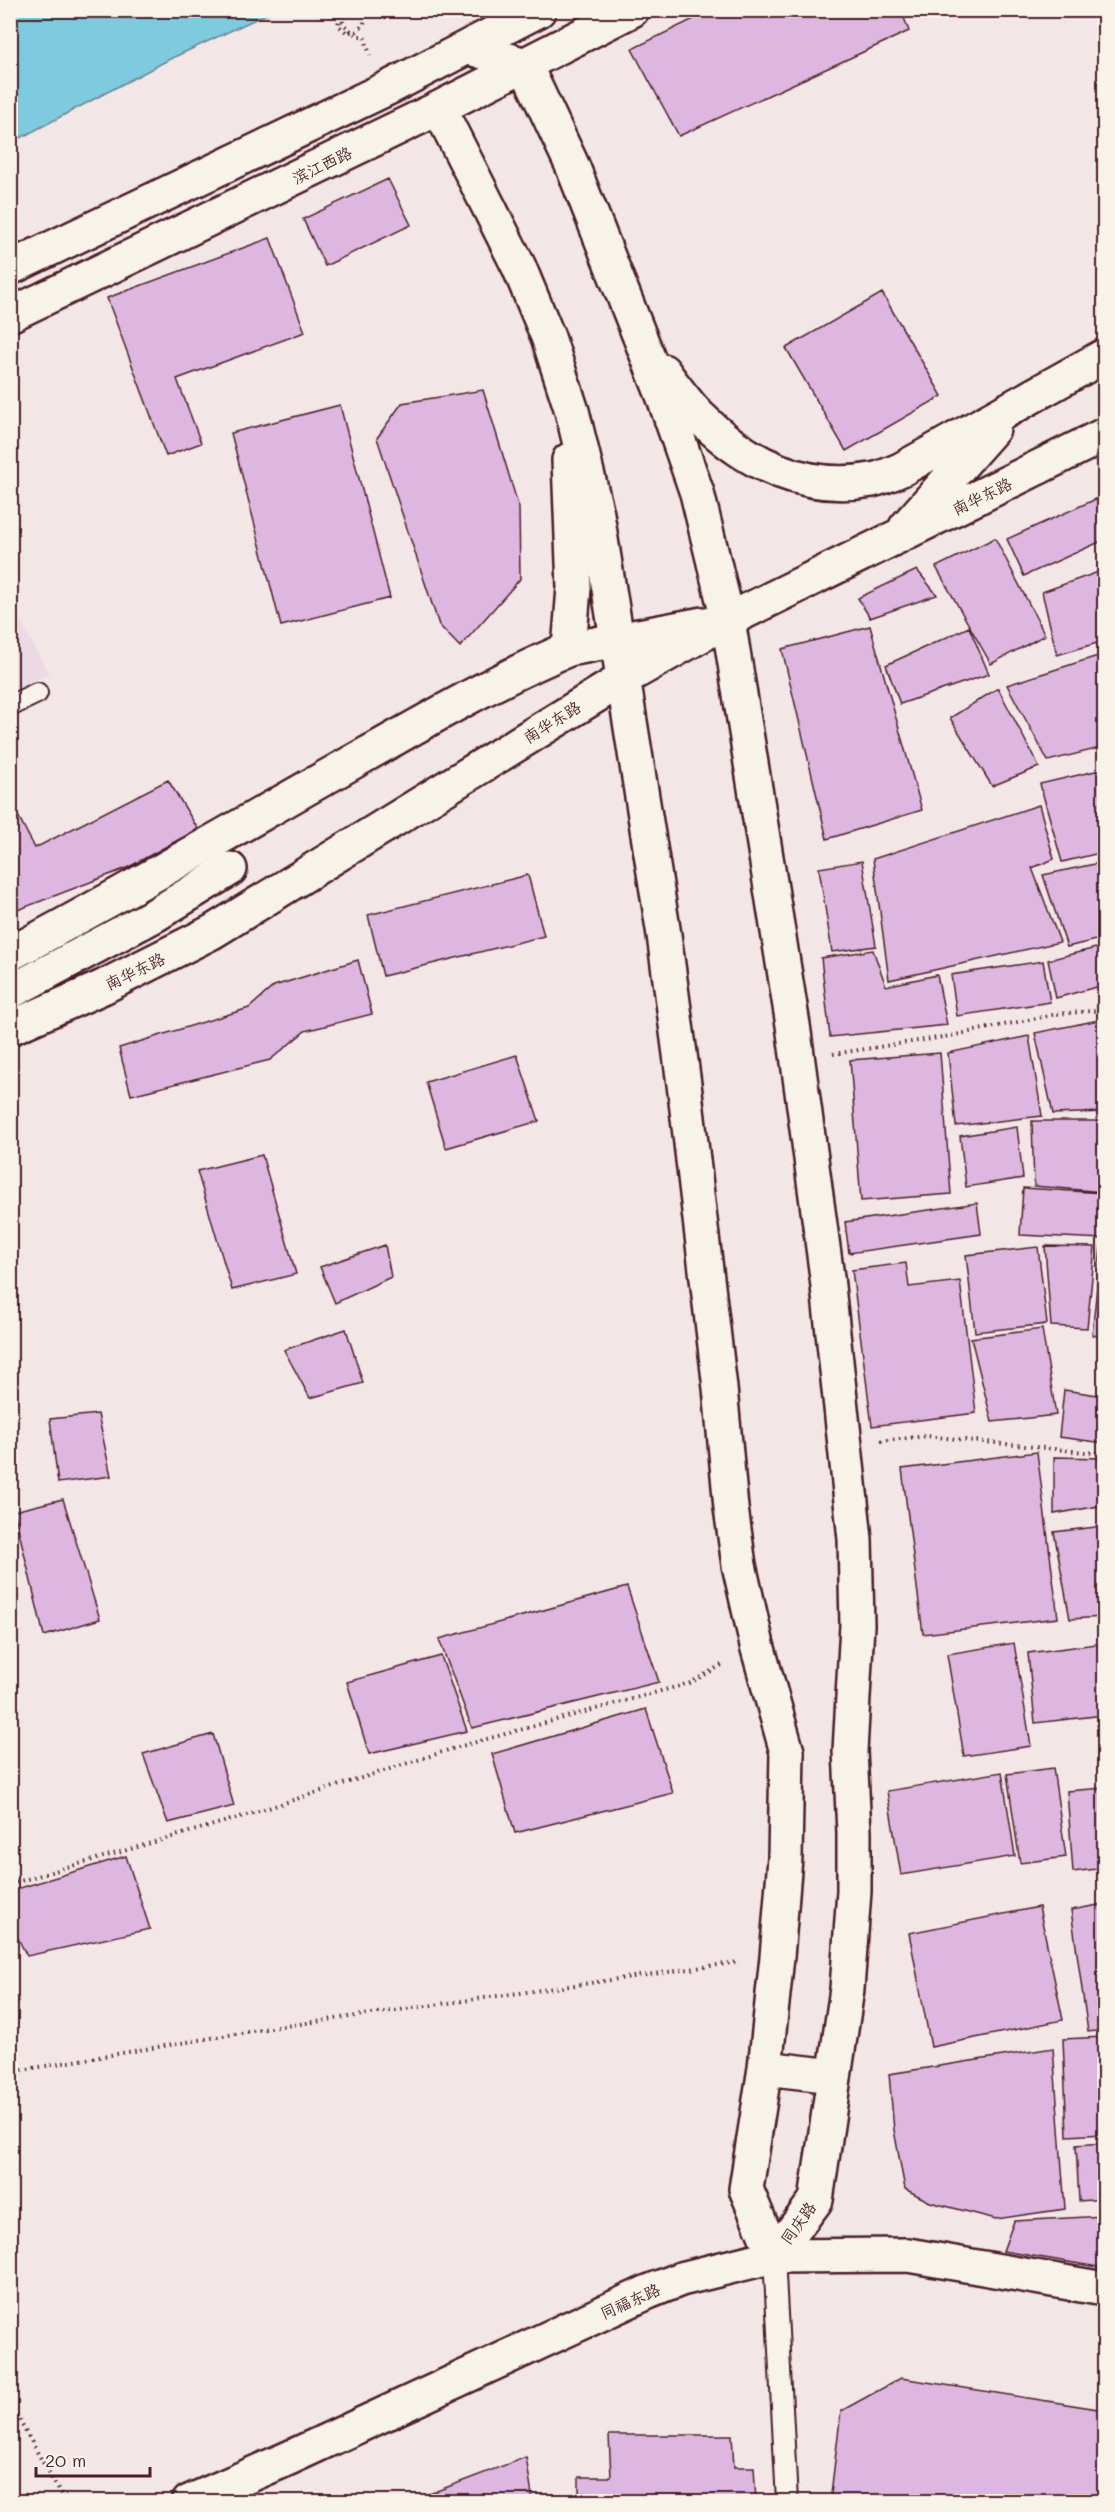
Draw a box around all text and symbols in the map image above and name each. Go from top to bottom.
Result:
street label: 滨江西路 [288,141,355,188]
street label: 南华东路 [948,472,1015,519]
street label: 南华东路 [519,696,584,747]
street label: 南华东路 [101,947,168,994]
street label: 同庆路 [775,2197,820,2248]
street label: 同福东路 [596,2278,663,2323]
scale bar [36,2440,150,2478]
text: 20 m [45,2448,86,2472]

